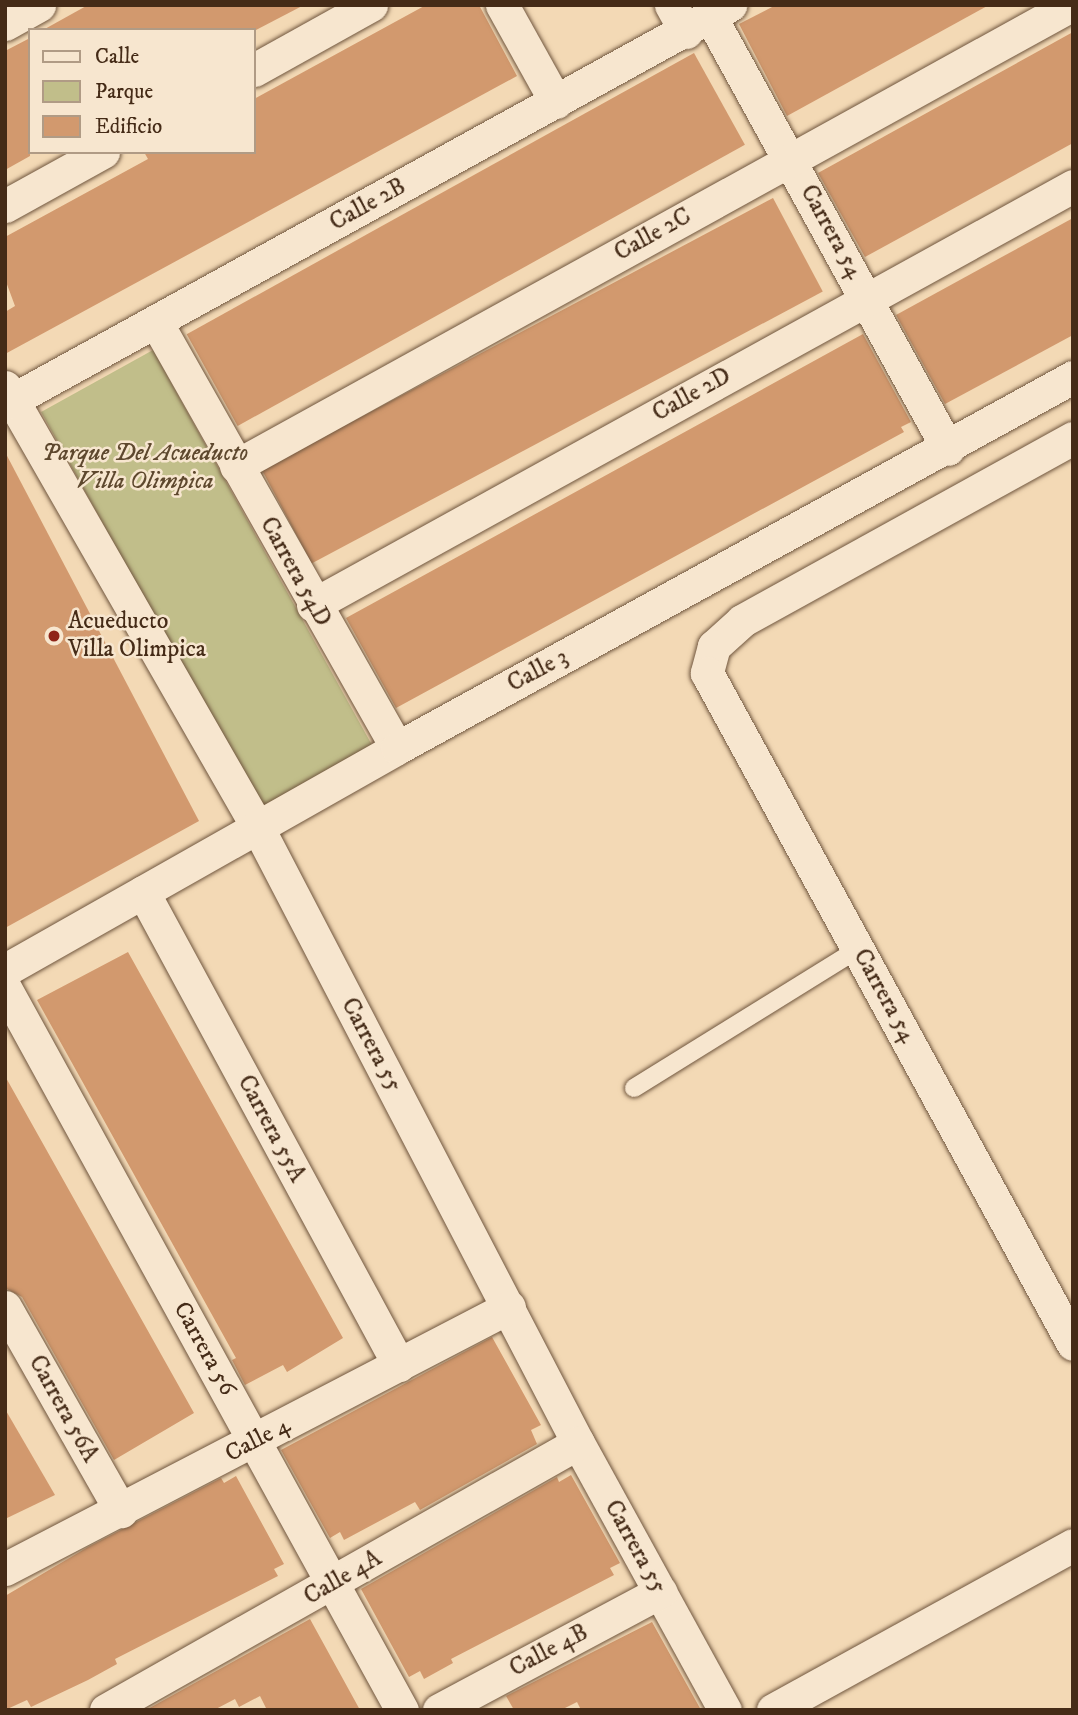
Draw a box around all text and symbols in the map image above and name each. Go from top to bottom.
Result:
legend [28,28,256,154]
text: Calle [95,44,139,70]
text: Parque [95,79,153,105]
text: Edificio [95,114,162,140]
street label: Calle 2B [325,172,411,238]
street label: Carrera 54 [794,180,868,284]
street label: Calle 2C [610,202,696,268]
street label: Calle 2D [648,362,736,428]
park label: Parque Del Acueducto Villa Olimpica [42,440,248,496]
street label: Carrera 54D [253,512,337,632]
place label: Acueducto Villa Olimpica [68,608,206,664]
marker: Acueducto Villa Olimpica [46,628,62,644]
street label: Calle 3 [503,643,573,699]
street label: Carrera 54 [847,944,921,1048]
street label: Carrera 55 [334,993,408,1097]
street label: Carrera 55A [231,1070,311,1188]
street label: Carrera 56 [167,1297,241,1401]
street label: Carrera 56A [22,1350,104,1468]
street label: Calle 4 [221,1411,295,1469]
street label: Carrera 55 [598,1495,672,1599]
street label: Calle 4A [299,1544,387,1612]
street label: Calle 4B [505,1618,593,1684]

